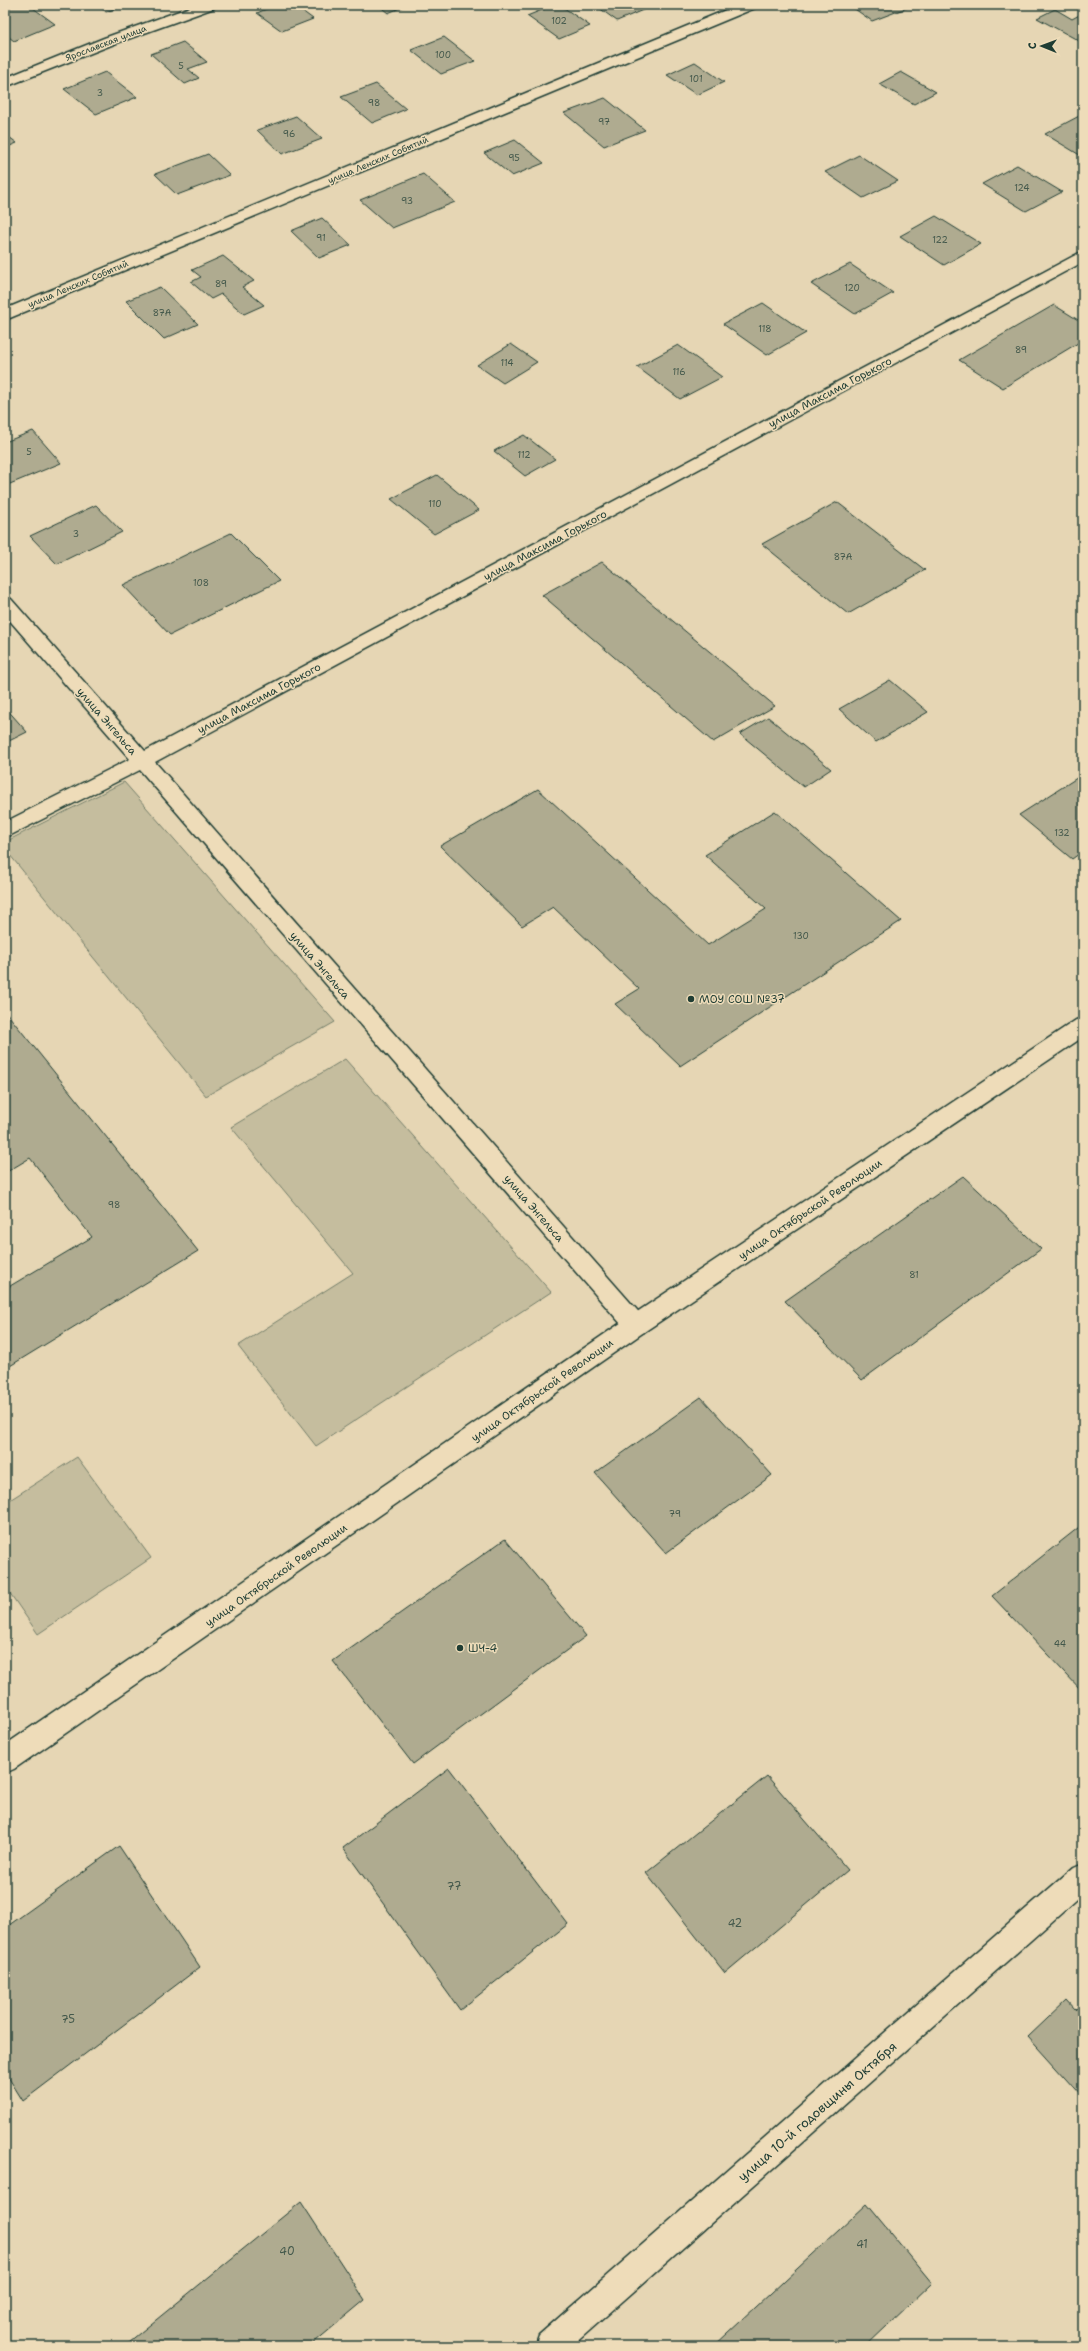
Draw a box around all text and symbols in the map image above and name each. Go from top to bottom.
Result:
house number: 102 [551,15,567,27]
street label: Ярославская улица [64,22,149,64]
north arrow [1022,26,1062,66]
text: С [1025,42,1040,49]
house number: 100 [435,49,451,61]
house number: 5 [178,60,184,72]
house number: 101 [689,73,703,85]
house number: 3 [97,87,103,99]
house number: 98 [368,97,380,109]
house number: 97 [598,116,610,128]
house number: 96 [283,128,295,140]
street label: улица Ленских Событий [326,133,430,187]
house number: 95 [508,152,520,164]
house number: 124 [1014,182,1030,194]
house number: 93 [401,195,413,207]
house number: 91 [316,232,326,244]
house number: 122 [932,234,948,246]
street label: улица Ленских Событий [26,257,130,311]
house number: 89 [215,278,227,290]
house number: 120 [844,282,860,294]
house number: 87А [153,307,172,319]
house number: 118 [758,323,772,335]
house number: 89 [1015,344,1027,356]
street label: улица Максима Горького [766,353,895,431]
house number: 114 [500,357,514,369]
house number: 116 [672,366,686,378]
house number: 5 [26,446,32,458]
house number: 112 [517,449,531,461]
house number: 110 [428,498,442,510]
street label: улица Максима Горького [481,506,610,584]
house number: 3 [73,528,79,540]
house number: 87А [834,551,853,563]
house number: 108 [193,577,209,589]
street label: улица Максима Горького [195,659,324,737]
street label: улица Энгельса [73,684,140,758]
house number: 132 [1054,827,1070,839]
street label: улица Энгельса [286,928,353,1002]
house number: 130 [793,930,809,942]
place label: МОУ СОШ №37 [699,992,785,1007]
marker: МОУ СОШ №37 [686,994,696,1004]
street label: улица Октябрьской Революции [736,1156,885,1263]
street label: улица Энгельса [500,1171,567,1245]
house number: 98 [108,1199,120,1211]
house number: 81 [909,1269,919,1281]
street label: улица Октябрьской Революции [468,1335,616,1445]
house number: 79 [669,1508,681,1520]
street label: улица Октябрьской Революции [202,1520,350,1630]
house number: 44 [1054,1638,1066,1650]
place label: ШЧ-4 [468,1641,498,1656]
marker: ШЧ-4 [455,1643,465,1653]
house number: 77 [447,1879,462,1894]
house number: 42 [728,1916,742,1931]
house number: 75 [61,2012,75,2027]
street label: улица 10-й годовщины Октября [734,2038,900,2185]
house number: 41 [856,2237,868,2252]
house number: 40 [279,2244,295,2259]

